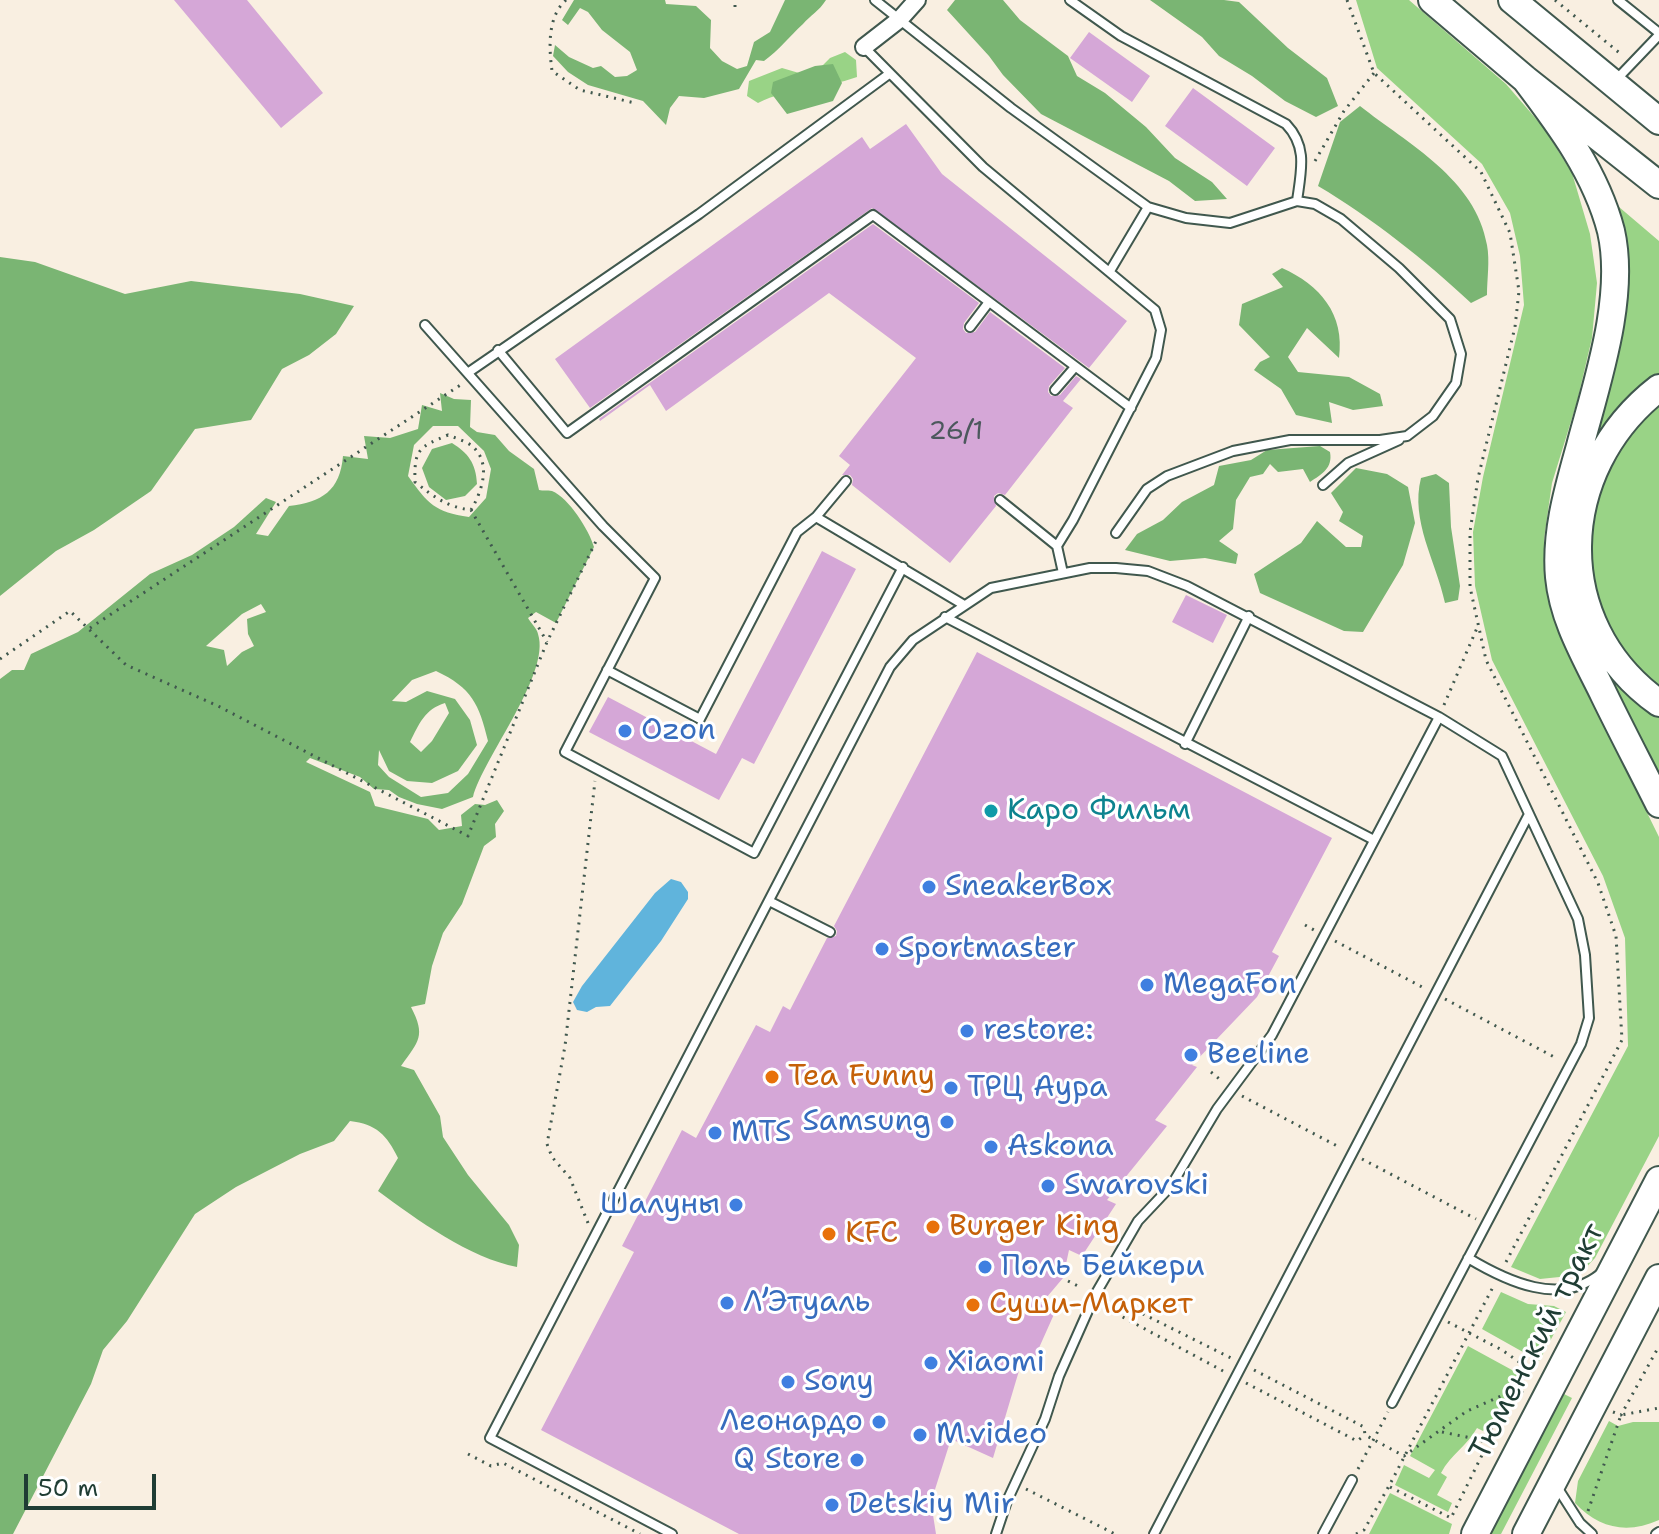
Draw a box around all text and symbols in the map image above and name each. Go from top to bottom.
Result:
house number: 26/1 [929,416,983,448]
place label: Ozon [641,713,716,749]
marker: Ozon [616,722,634,740]
place label: Каро Фильм [1007,793,1191,829]
marker: Каро Фильм [982,802,1000,820]
place label: SneakerBox [945,869,1112,905]
marker: SneakerBox [920,878,938,896]
place label: Sportmaster [898,931,1076,967]
marker: Sportmaster [873,940,891,958]
place label: MegaFon [1163,967,1297,1003]
marker: MegaFon [1138,976,1156,994]
place label: restore: [983,1013,1094,1049]
marker: restore: [958,1022,976,1040]
place label: Beeline [1207,1037,1310,1073]
marker: Beeline [1182,1046,1200,1064]
place label: Tea Funny [788,1059,935,1095]
marker: Tea Funny [763,1068,781,1086]
place label: ТРЦ Аура [967,1070,1108,1106]
marker: ТРЦ Аура [942,1079,960,1097]
place label: Samsung [802,1104,931,1140]
marker: Samsung [938,1113,956,1131]
place label: MTS [731,1115,791,1151]
marker: MTS [706,1124,724,1142]
place label: Askona [1007,1129,1114,1165]
marker: Askona [982,1138,1000,1156]
place label: Swarovski [1064,1168,1209,1204]
marker: Swarovski [1039,1177,1057,1195]
place label: Шалуны [600,1187,720,1223]
marker: Шалуны [727,1196,745,1214]
place label: Burger King [949,1209,1119,1245]
place label: KFC [845,1216,898,1252]
marker: Burger King [924,1218,942,1236]
street label: Тюменский тракт [1463,1218,1613,1466]
marker: KFC [820,1225,838,1243]
place label: Поль Бейкери [1001,1249,1205,1285]
marker: Поль Бейкери [976,1258,994,1276]
place label: Л’Этуаль [743,1285,870,1321]
place label: Суши-Маркет [989,1287,1193,1323]
marker: Л’Этуаль [718,1294,736,1312]
marker: Суши-Маркет [964,1296,982,1314]
place label: Xiaomi [947,1345,1045,1381]
marker: Xiaomi [922,1354,940,1372]
place label: Sony [804,1364,874,1400]
marker: Sony [779,1373,797,1391]
place label: Леонардо [720,1404,863,1440]
marker: Леонардо [870,1413,888,1431]
place label: M.video [936,1417,1047,1453]
marker: M.video [911,1426,929,1444]
place label: Q Store [733,1442,841,1478]
marker: Q Store [848,1451,866,1469]
scale bar [28,1458,160,1508]
text: 50 m [38,1472,98,1504]
place label: Detskiy Mir [848,1487,1015,1523]
marker: Detskiy Mir [823,1496,841,1514]

